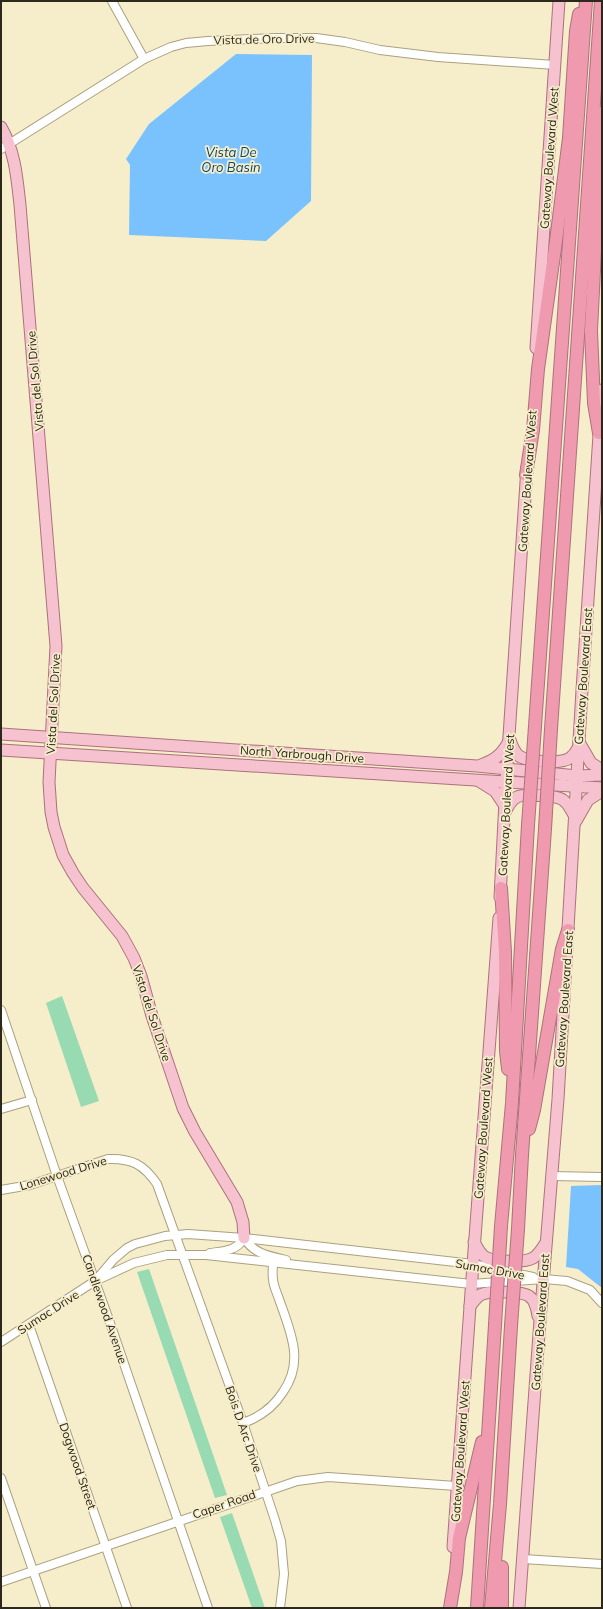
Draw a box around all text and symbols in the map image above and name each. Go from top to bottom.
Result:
street label: Vista de Oro Drive [213,31,315,47]
street label: Gateway Boulevard West [537,87,561,229]
water label: Vista De Oro Basin [201,144,261,175]
street label: Vista del Sol Drive [23,330,47,432]
street label: Gateway Boulevard West [515,410,539,552]
street label: Gateway Boulevard East [571,607,595,745]
street label: Vista del Sol Drive [43,653,63,755]
street label: Gateway Boulevard West [495,734,517,876]
street label: North Yarbrough Drive [239,742,365,766]
street label: Gateway Boulevard East [552,930,576,1068]
street label: Vista del Sol Drive [129,963,175,1063]
street label: Gateway Boulevard West [471,1057,495,1199]
street label: Lonewood Drive [18,1153,108,1193]
street label: Candlewood Avenue [79,1252,131,1366]
street label: Gateway Boulevard East [528,1253,552,1391]
street label: Sumac Drive [454,1256,526,1282]
street label: Sumac Drive [14,1287,82,1337]
street label: Gateway Boulevard West [448,1380,472,1522]
street label: Bois D Arc Drive [222,1384,266,1474]
street label: Dogwood Street [56,1421,100,1511]
street label: Caper Road [190,1486,258,1522]

